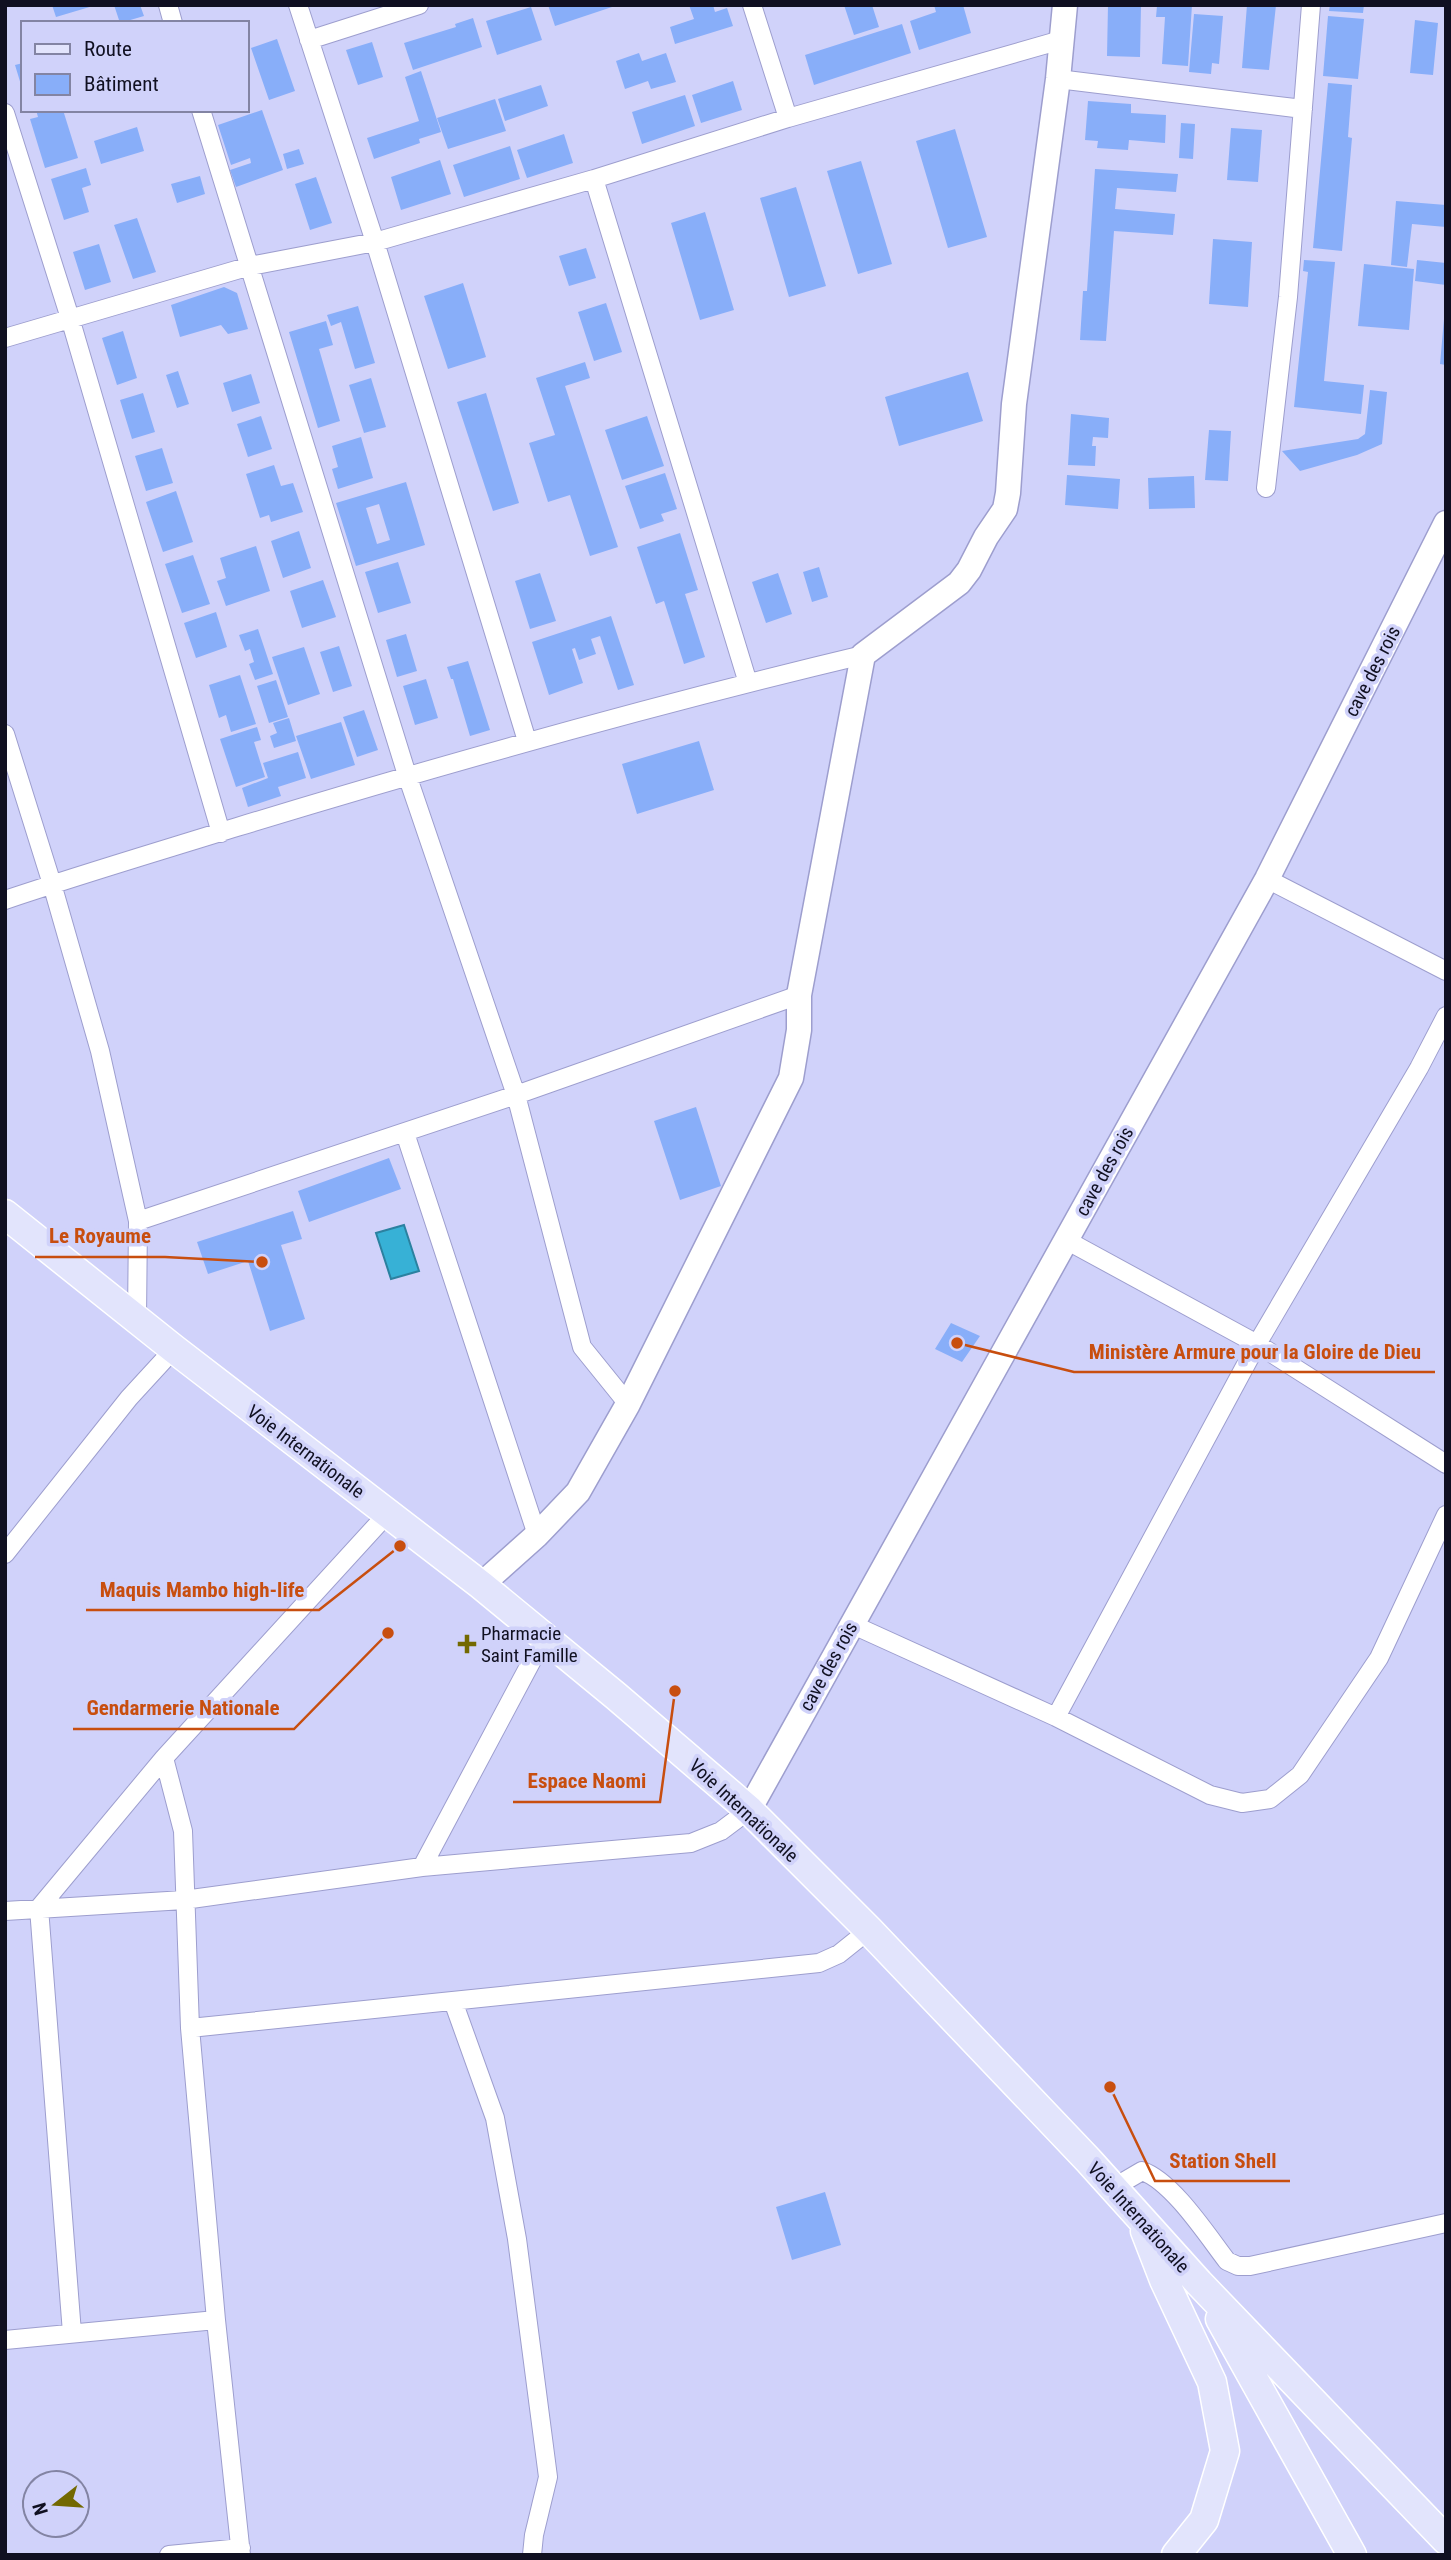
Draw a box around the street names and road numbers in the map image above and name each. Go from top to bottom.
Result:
street label: cave des rois [1340,622,1405,720]
street label: cave des rois [1070,1123,1138,1220]
street label: Voie Internationale [242,1400,369,1503]
street label: cave des rois [794,1618,862,1715]
street label: Voie Internationale [684,1754,803,1867]
street label: Voie Internationale [1083,2157,1194,2278]

